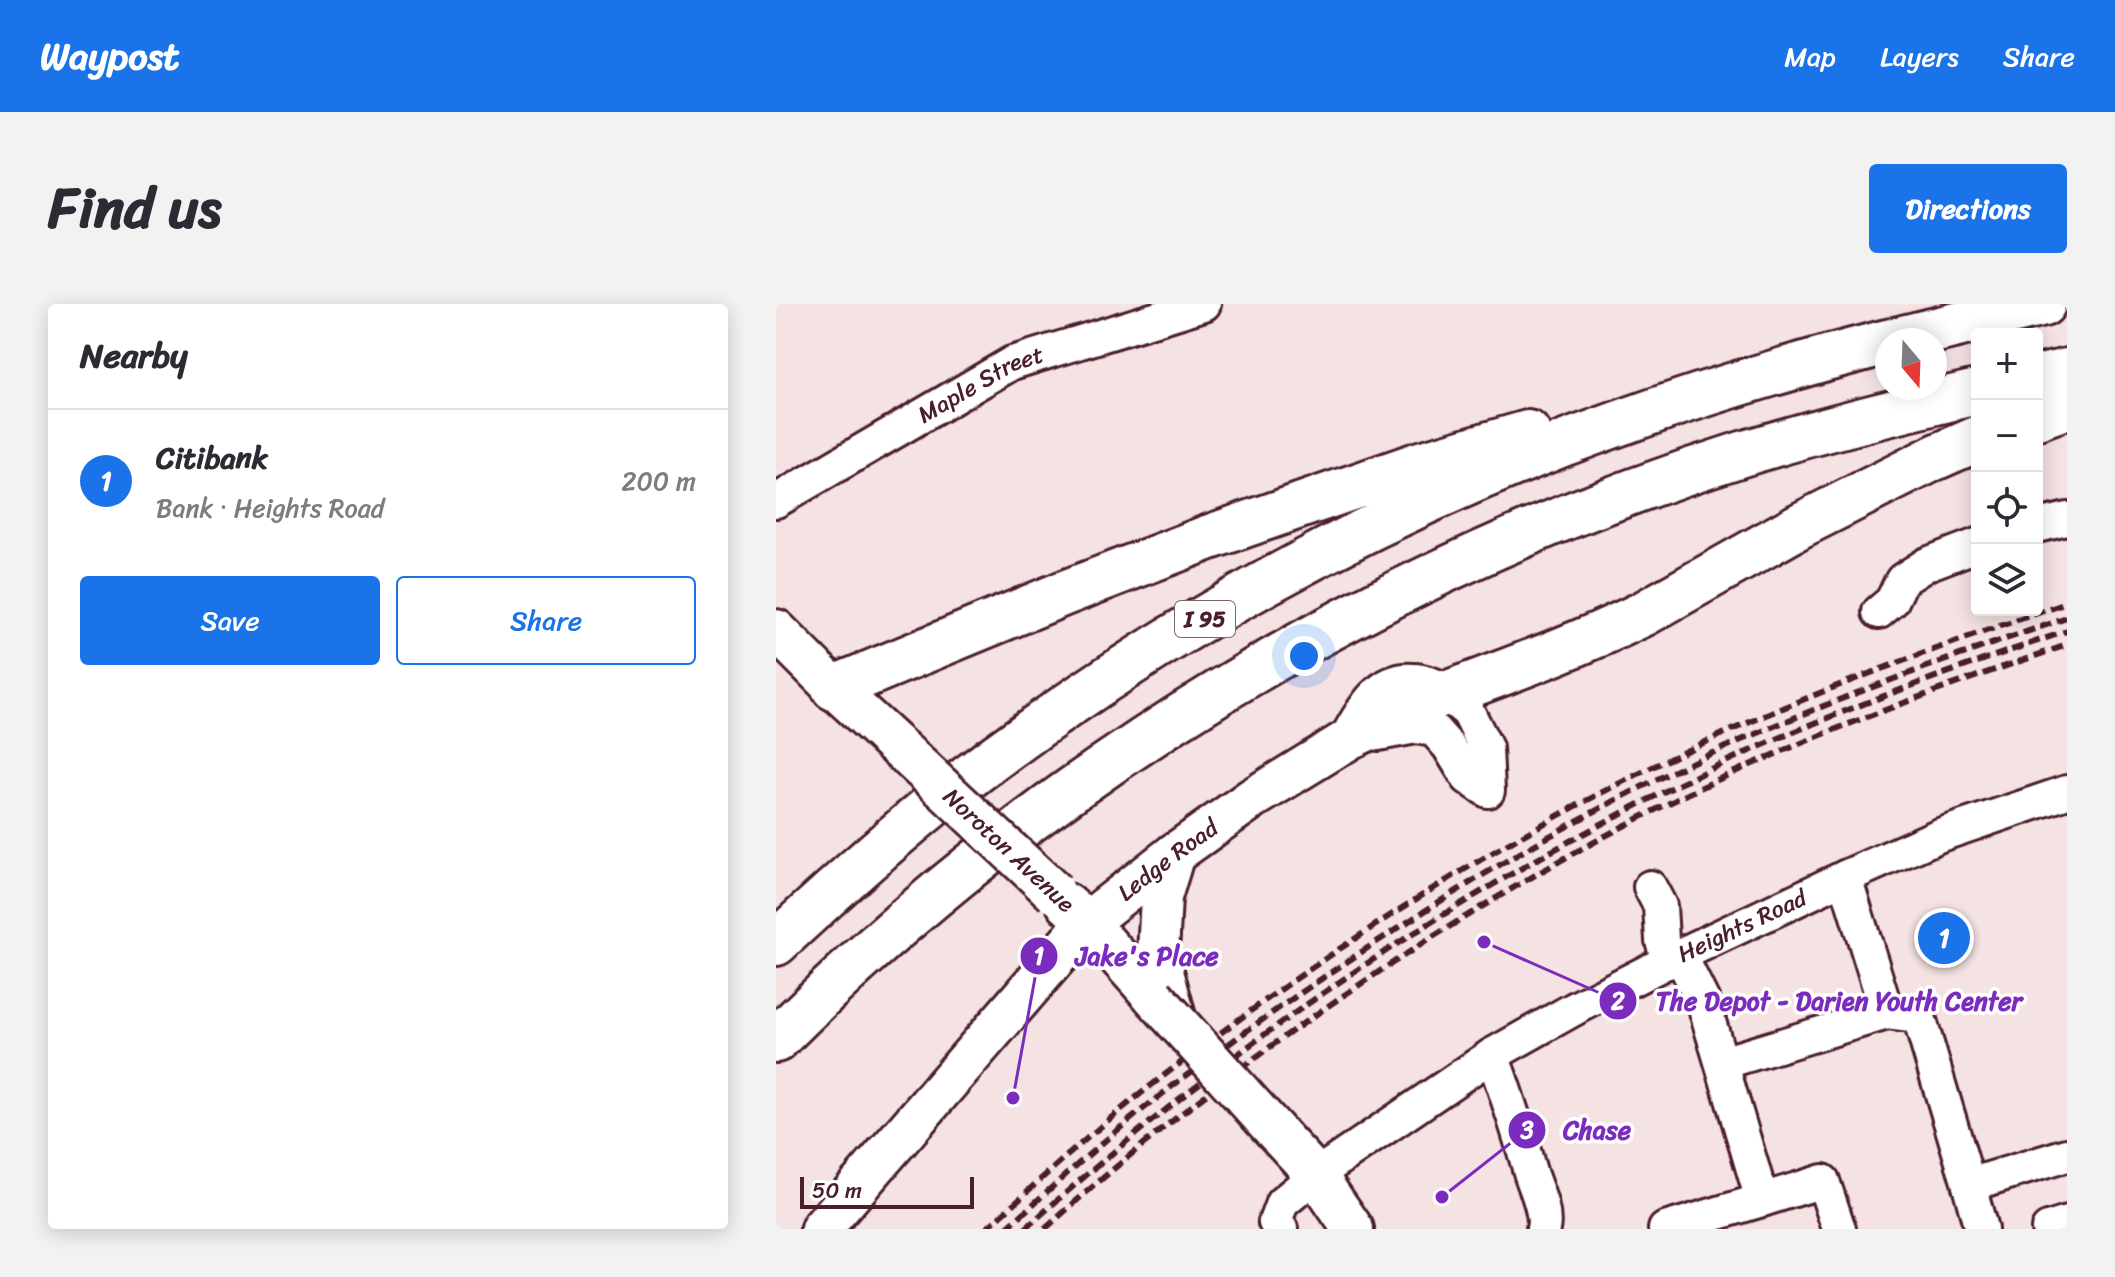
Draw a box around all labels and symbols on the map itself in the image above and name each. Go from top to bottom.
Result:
north arrow [1875,328,1947,400]
street label: Maple Street [909,334,1049,435]
road number: I 95 [1175,601,1235,637]
your location [1284,636,1324,676]
street label: Noroton Avenue [933,777,1085,923]
street label: Ledge Road [1108,807,1228,912]
street label: Heights Road [1670,876,1815,974]
pin: 1 [1918,908,1970,968]
callout: Jake's Place [1019,931,1235,981]
text: Jake's Place [1073,933,1219,979]
text: 1 [1034,935,1044,977]
callout: The Depot - Darien Youth Center [1598,976,2041,1026]
text: The Depot - Darien Youth Center [1656,978,2025,1024]
text: 2 [1610,980,1625,1022]
callout: Chase [1507,1105,1648,1155]
text: Chase [1562,1107,1632,1153]
text: 3 [1519,1109,1534,1151]
scale bar [800,1173,974,1209]

